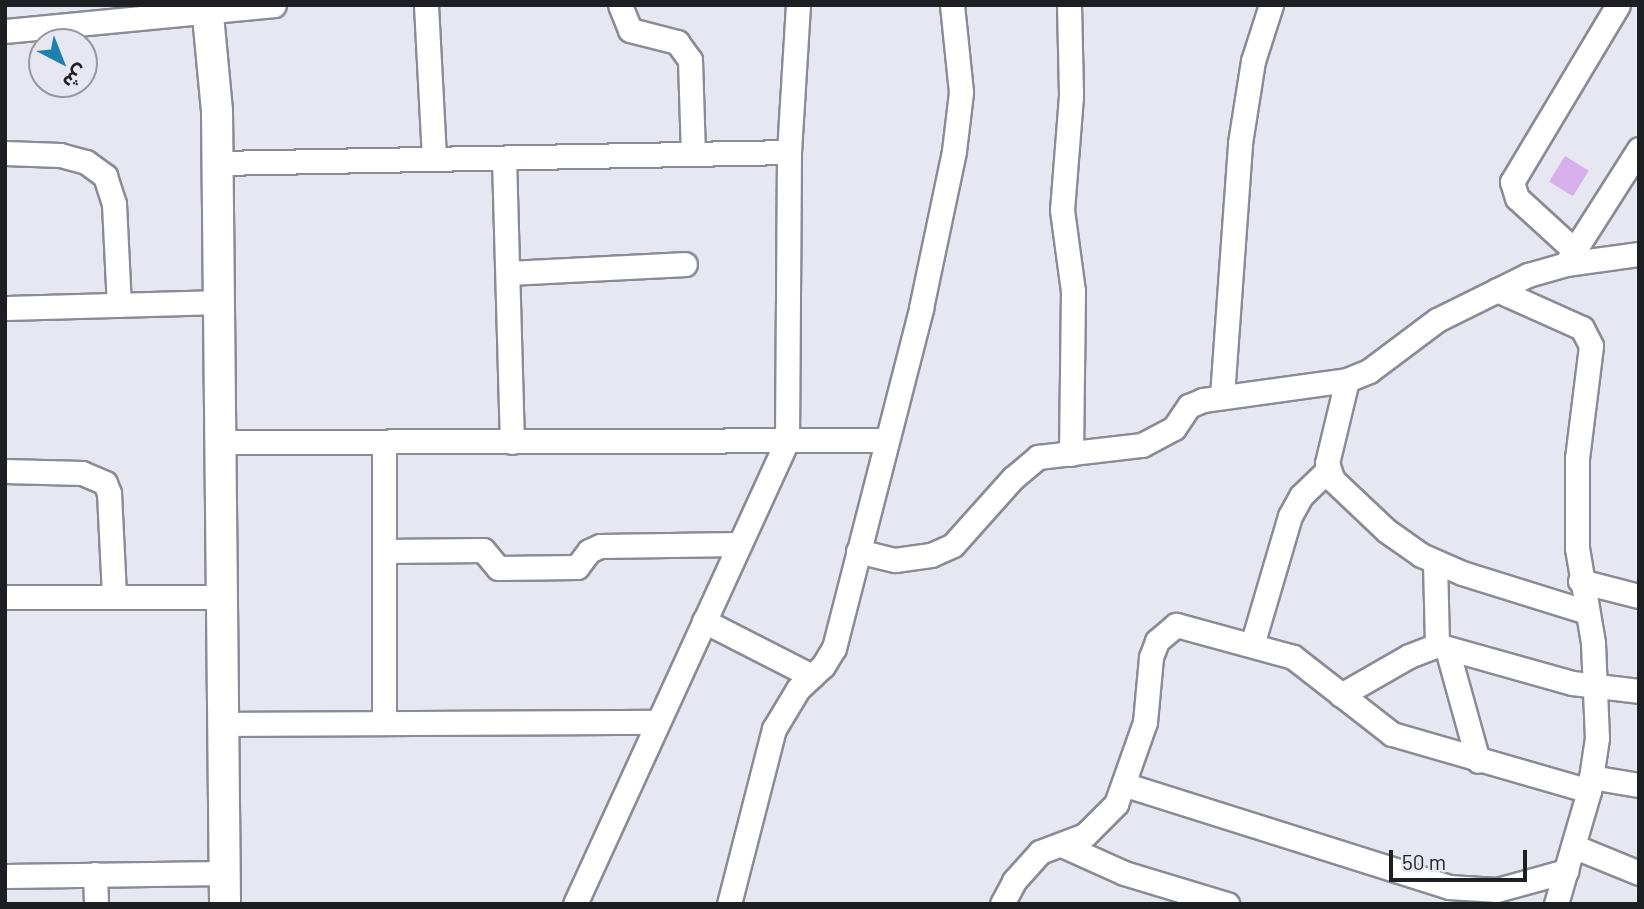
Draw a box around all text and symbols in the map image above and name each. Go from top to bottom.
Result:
north arrow [28,28,98,98]
text: ش [59,60,93,95]
scale bar [1392,836,1530,880]
text: 50 m [1402,849,1446,874]

